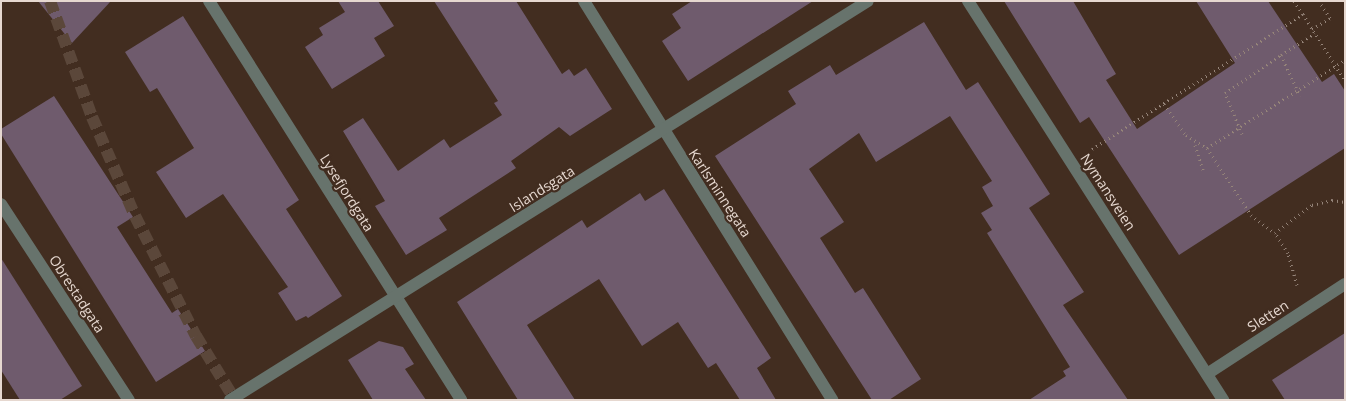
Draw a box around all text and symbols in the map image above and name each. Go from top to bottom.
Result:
street label: Karlsminnegata [685,146,755,240]
street label: Nymansveien [1077,150,1139,234]
street label: Lysefjordgata [317,151,377,235]
street label: Islandsgata [506,162,578,216]
street label: Obrestadgata [46,252,108,336]
street label: Sletten [1244,297,1292,335]

